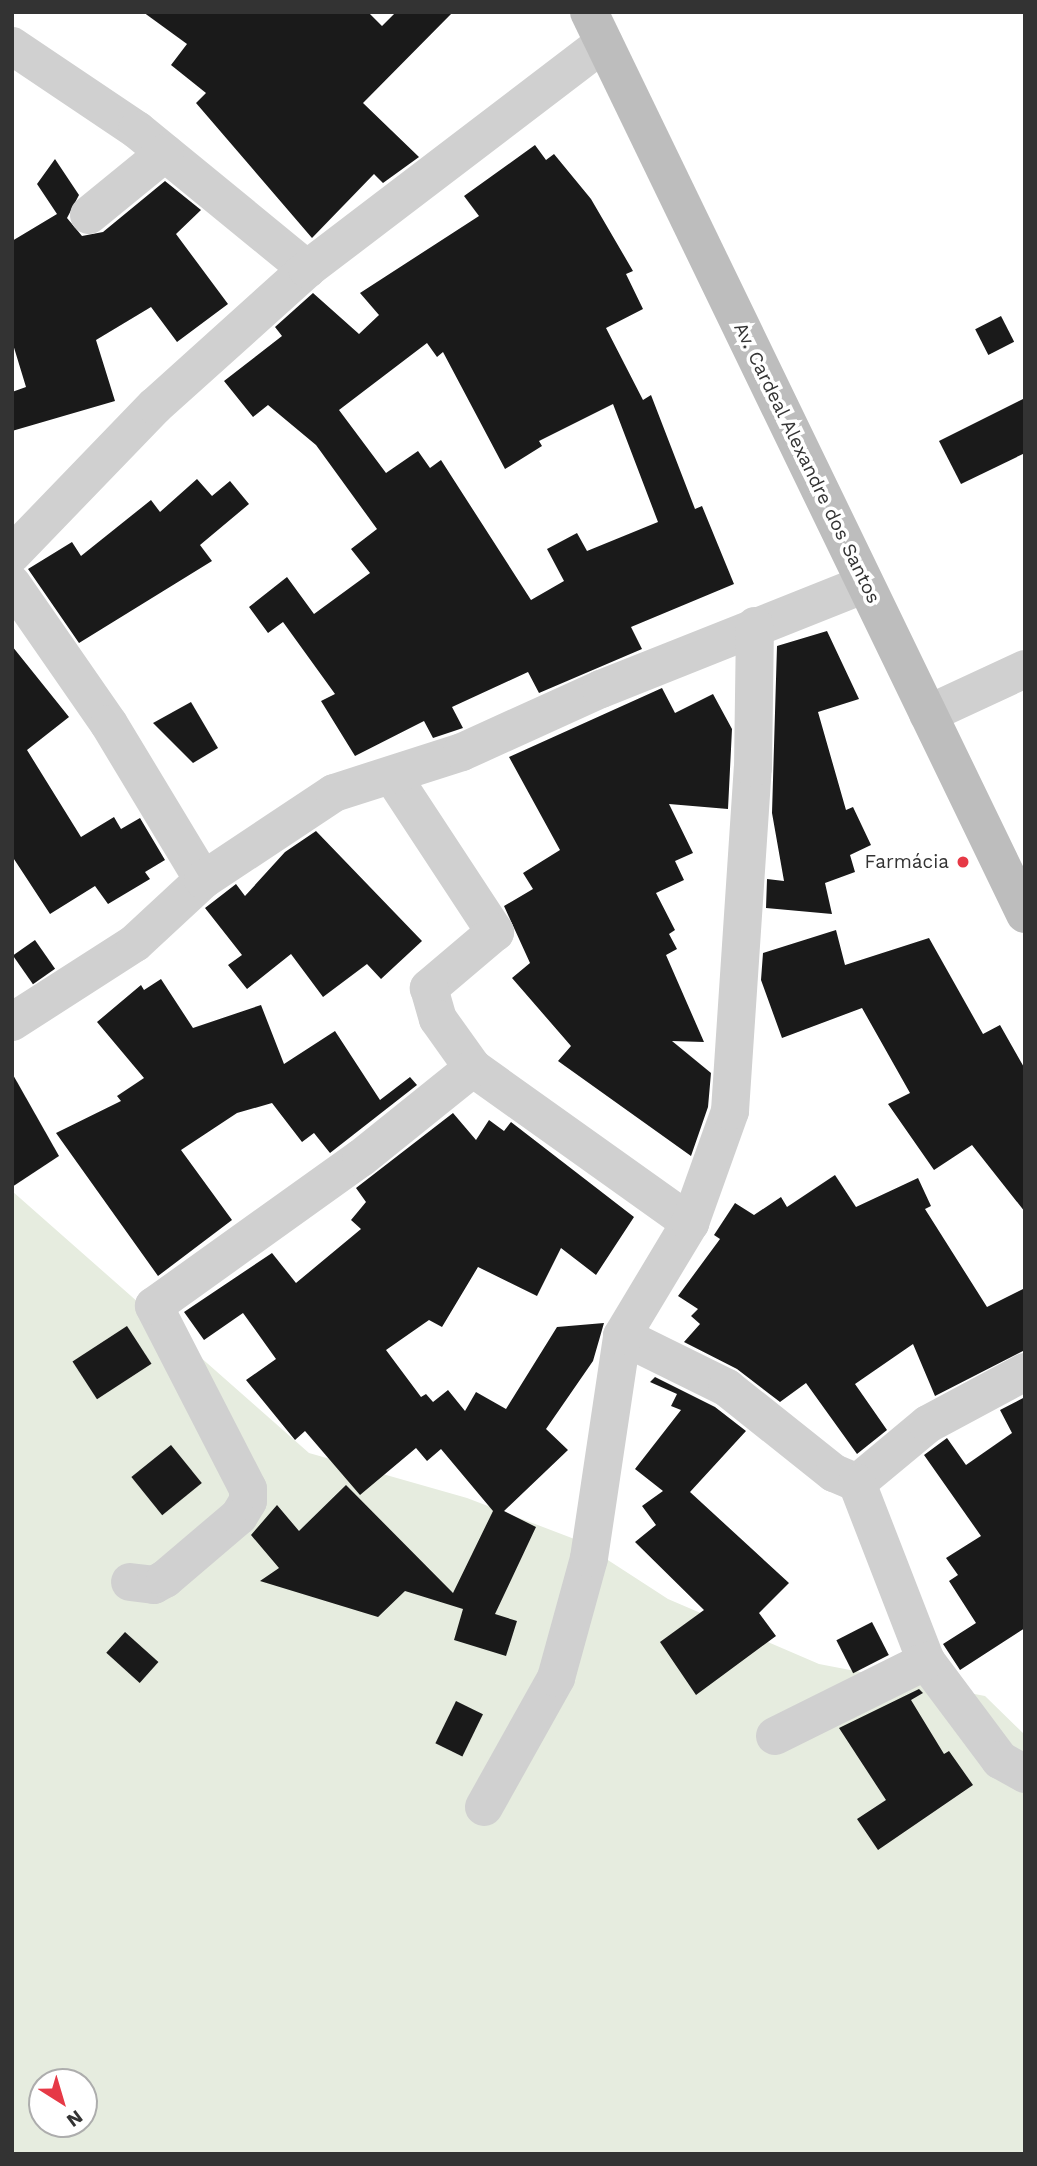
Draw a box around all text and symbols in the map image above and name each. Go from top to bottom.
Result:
street label: Av. Cardeal Alexandre dos Santos [729,318,885,608]
place label: Farmácia [865,851,949,873]
marker: Farmácia [955,854,971,870]
north arrow [28,2068,98,2138]
text: N [62,2105,87,2132]

